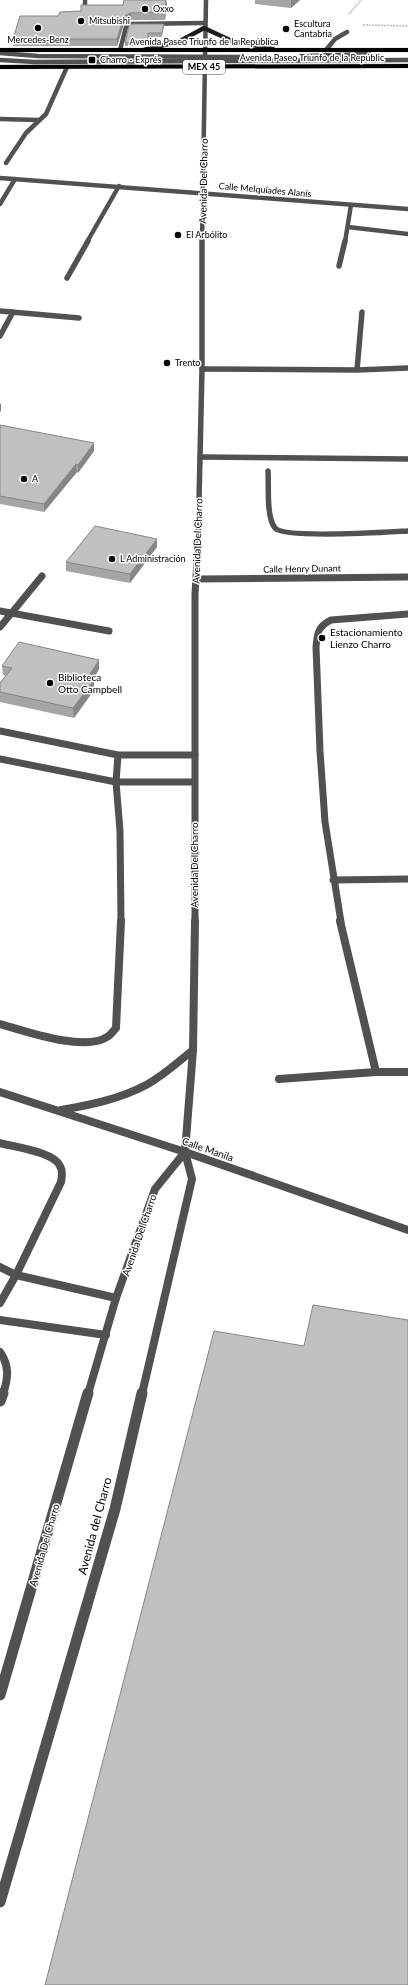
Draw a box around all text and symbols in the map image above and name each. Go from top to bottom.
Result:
place label: Oxxo [153,3,174,14]
marker: Oxxo [140,4,150,14]
place label: Mitsubishi [89,15,130,26]
marker: Mitsubishi [76,16,86,26]
place label: Escultura Cantabria [294,18,332,39]
marker: Mercedes-Benz [33,23,43,33]
marker: Escultura Cantabria [281,24,291,34]
place label: Mercedes-Benz [7,34,69,45]
street label: Avenida Paseo Triunfo de la República [130,36,278,47]
street label: Avenida Paseo Triunfo de la Repúblic [240,52,385,63]
place label: Charro - Exprés [100,54,161,65]
marker: Charro - Exprés [87,55,97,65]
road number: MEX 45 [183,60,225,74]
street label: Avenida Del Charro [196,138,210,224]
street label: Calle Melquíades Alanís [218,180,312,199]
place label: El Arbólito [186,229,227,240]
marker: El Arbólito [173,230,183,240]
place label: Trento [175,357,200,368]
marker: Trento [162,358,172,368]
place label: A [32,473,39,484]
marker: A [19,474,29,484]
street label: Avenida Del Charro [190,498,204,584]
place label: L Administración [120,553,186,564]
marker: L Administración [107,554,117,564]
street label: Calle Henry Dunant [263,562,342,575]
place label: Estacionamiento Lienzo Charro [330,626,403,650]
marker: Estacionamiento Lienzo Charro [317,633,327,643]
place label: Biblioteca Otto Campbell [58,671,122,695]
marker: Biblioteca Otto Campbell [45,678,55,688]
street label: Avenida Del Charro [188,822,200,908]
street label: Calle Manila [181,1135,235,1163]
street label: Avenida Del Charro [119,1192,159,1277]
street label: Avenida del Charro [74,1475,115,1576]
street label: Avenida Del Charro [26,1502,62,1588]

